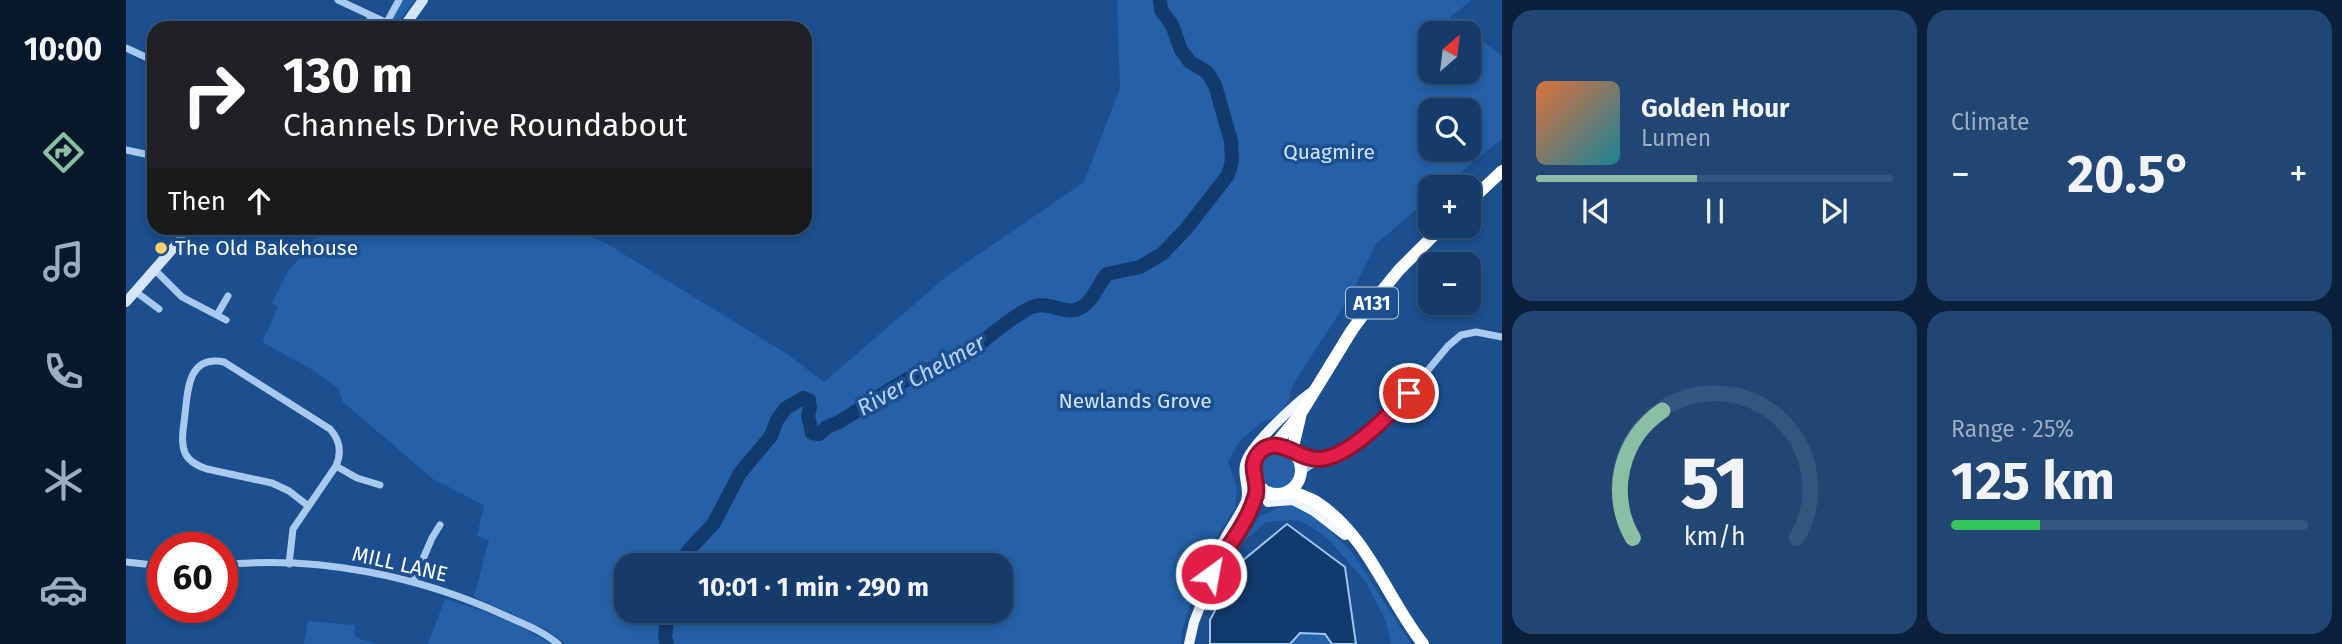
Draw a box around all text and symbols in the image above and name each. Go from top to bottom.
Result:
north arrow [1418,21,1480,84]
map controls [1418,21,1481,315]
text: 10:00 [24,30,102,68]
text: 130 m [283,46,413,105]
icon: right [168,49,259,140]
text: Golden Hour [1641,93,1789,124]
button: search [1418,98,1481,161]
text: Channels Drive Roundabout [283,106,687,144]
text: Climate [1951,108,2030,136]
text: Lumen [1641,124,1711,152]
icon: directions [39,128,88,177]
park label: Quagmire [1283,139,1375,165]
text: 20.5° [2067,143,2192,206]
text: − [1951,151,1970,197]
text: + [2289,151,2308,197]
button: + [1418,175,1481,238]
icon: ahead [240,182,278,220]
text: Then [168,186,226,217]
icon: previous [1577,192,1615,230]
icon: pause [1696,192,1734,230]
icon: next [1815,192,1853,230]
place label: The Old Bakehouse [175,235,358,261]
icon: music [39,237,88,286]
marker: The Old Bakehouse [153,240,169,256]
button: − [1418,252,1481,315]
road number: A131 [1346,288,1398,318]
water label: River Chelmer [852,328,991,422]
icon: phone [39,347,88,396]
pin [1379,363,1439,423]
icon: arrive [1390,374,1428,412]
park label: Newlands Grove [1058,388,1212,414]
text: Range · 25% [1951,415,2074,443]
text: 51 [1680,441,1749,528]
text: 125 km [1951,450,2115,513]
icon: climate [39,456,88,505]
text: km/h [1684,522,1745,552]
speed limit sign: 60 [147,532,238,623]
position arrow [1174,537,1248,611]
street label: MILL LANE [350,540,450,588]
icon: car [39,565,88,614]
text: 10:01 · 1 min · 290 m [698,572,929,603]

